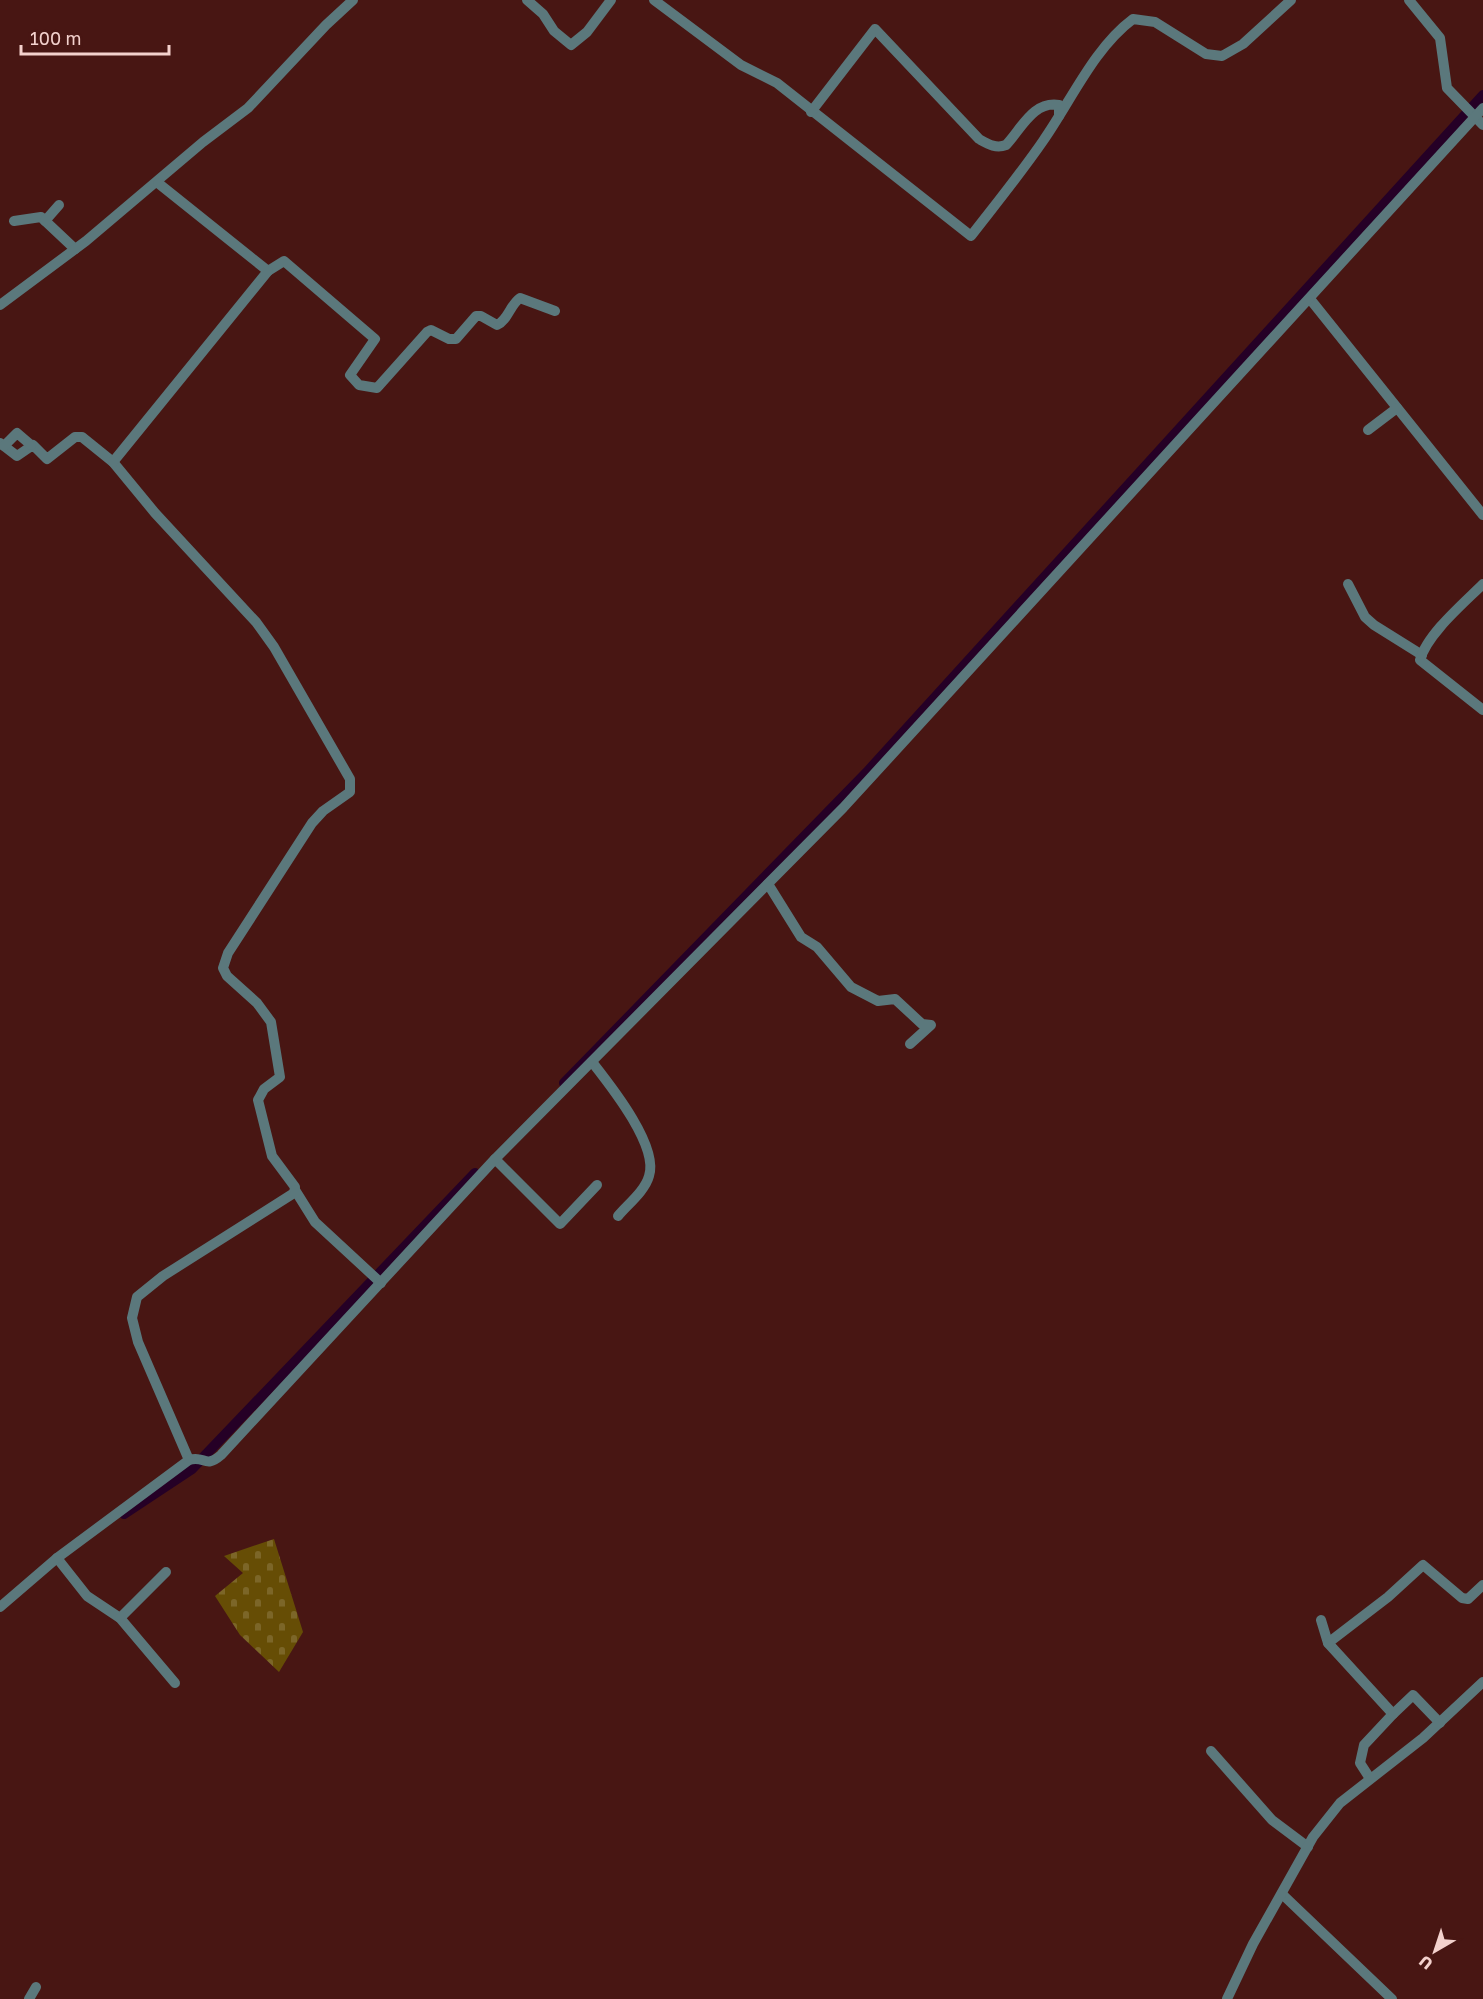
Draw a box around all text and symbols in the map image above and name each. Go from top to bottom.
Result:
scale bar [21,18,170,56]
text: 100 m [30,27,81,49]
north arrow [1405,1921,1465,1981]
text: U [1415,1951,1436,1974]

